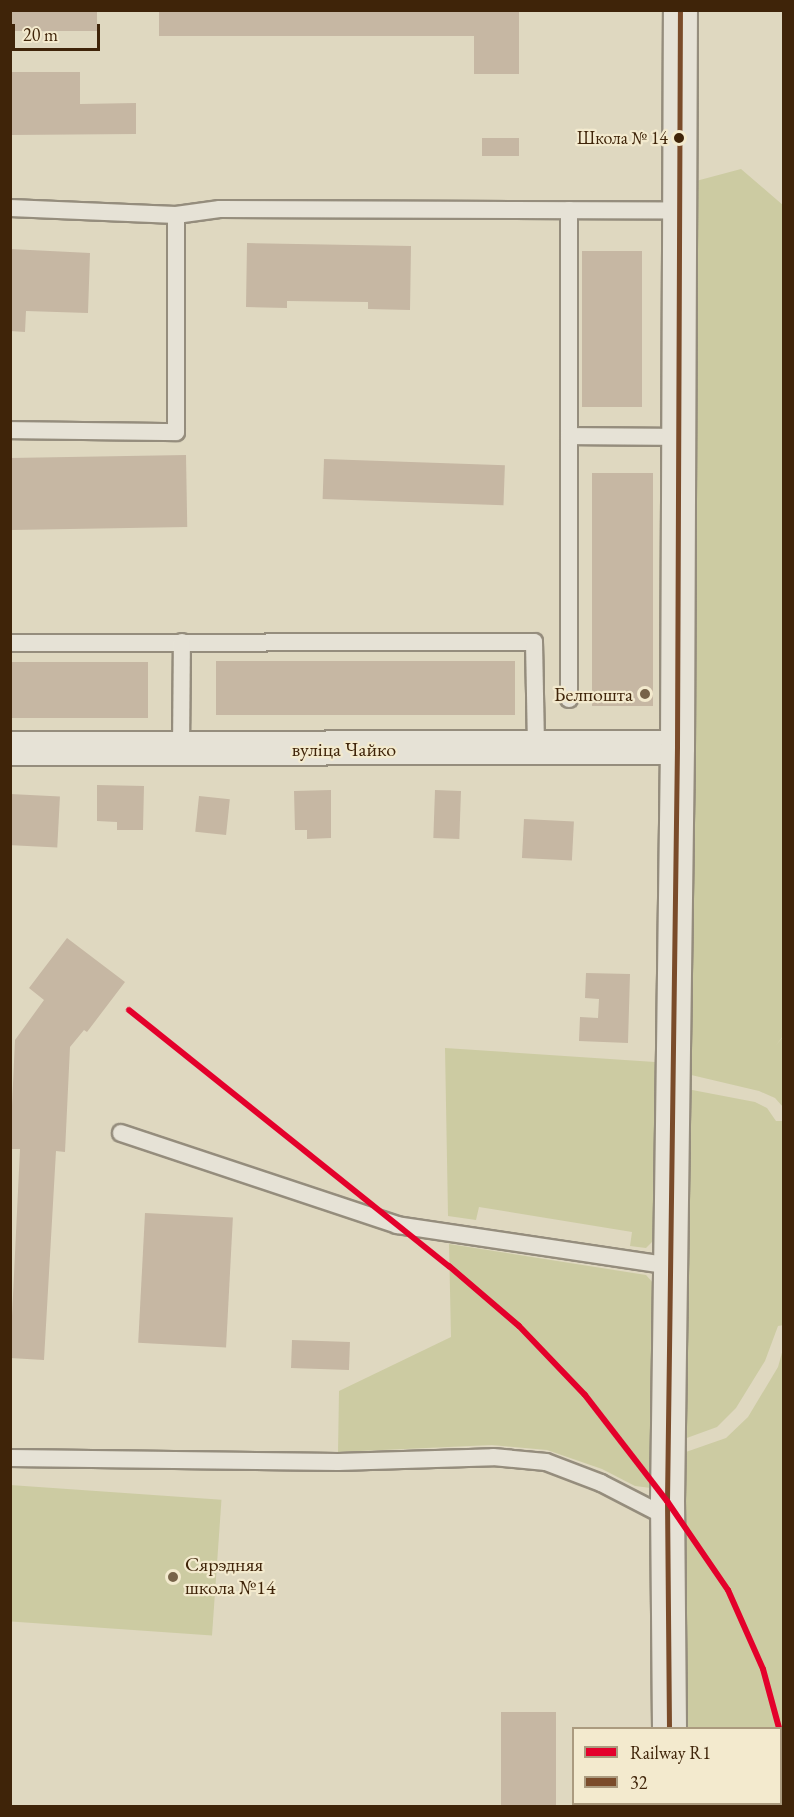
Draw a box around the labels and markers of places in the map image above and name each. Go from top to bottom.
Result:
place label: Школа № 14 [577,127,668,149]
marker: Школа № 14 [673,132,685,144]
place label: Белпошта [554,682,633,706]
marker: Белпошта [638,687,652,701]
place label: Сярэдняя школа №14 [185,1553,276,1600]
marker: Сярэдняя школа №14 [166,1570,180,1584]

